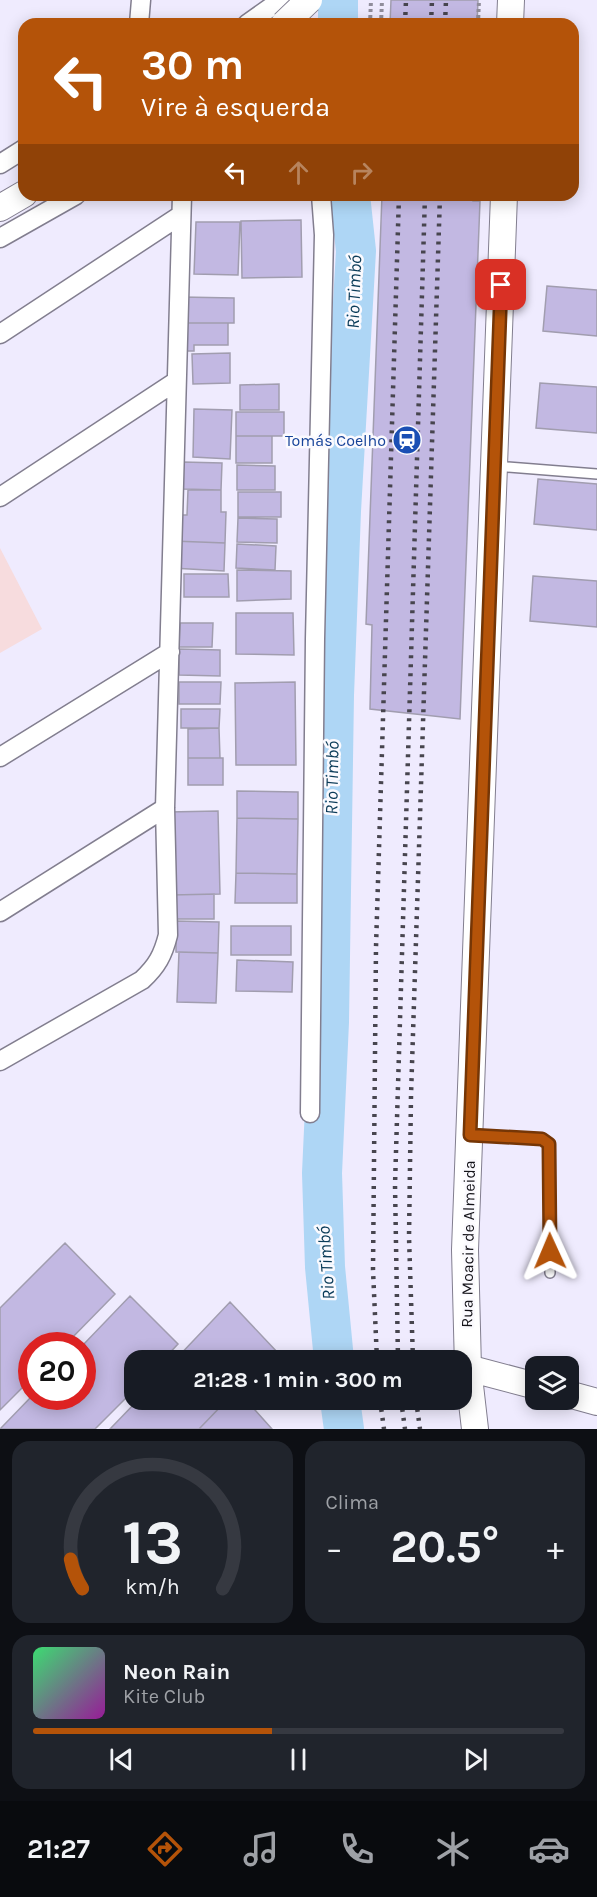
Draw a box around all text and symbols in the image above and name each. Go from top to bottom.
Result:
text: 30 m [141,40,244,90]
icon: left [42,42,120,120]
text: Vire à esquerda [141,91,330,123]
icon: left [219,156,252,189]
icon: ahead [282,156,315,189]
icon: right [345,156,378,189]
water label: Rio Timbó [342,255,366,329]
pin [475,259,526,310]
icon: arrive [484,268,517,301]
station icon: Tomás Coelho [391,424,423,456]
place label: Tomás Coelho [285,431,386,450]
water label: Rio Timbó [320,741,344,815]
street label: Rua Moacir de Almeida [457,1160,479,1328]
position arrow [518,1219,582,1283]
water label: Rio Timbó [312,1225,340,1301]
speed limit sign: 20 [18,1332,96,1410]
map controls [525,1356,579,1410]
button: layers [525,1356,579,1410]
text: 21:28 · 1 min · 300 m [193,1367,403,1393]
text: Clima [326,1491,379,1514]
text: 13 [122,1506,183,1579]
text: 20.5° [390,1521,499,1573]
text: − [326,1529,343,1567]
text: + [547,1529,564,1567]
text: km/h [125,1574,179,1599]
text: Neon Rain [123,1659,230,1685]
text: Kite Club [123,1685,205,1708]
icon: previous [105,1743,138,1776]
icon: pause [282,1743,315,1776]
icon: next [459,1743,492,1776]
icon: directions [144,1828,186,1870]
icon: music [240,1828,282,1870]
icon: phone [336,1828,378,1870]
icon: climate [432,1828,474,1870]
icon: car [528,1828,570,1870]
text: 21:27 [27,1833,90,1865]

